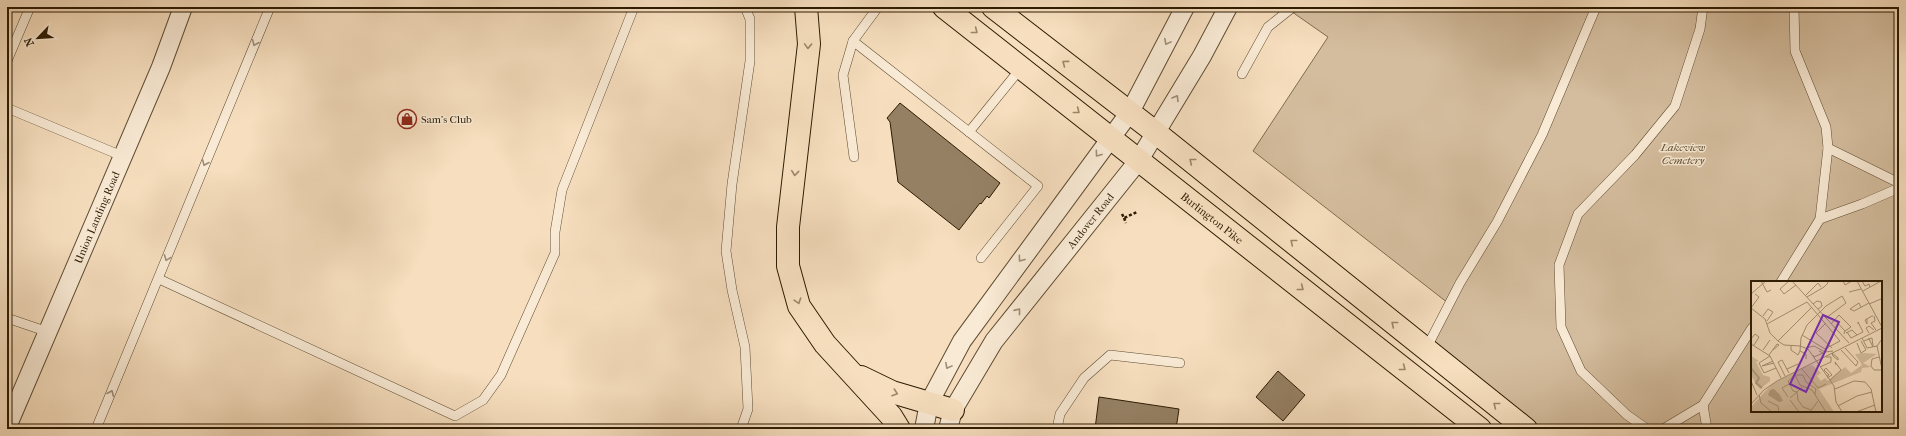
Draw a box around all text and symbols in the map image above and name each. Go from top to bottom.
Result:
north arrow [18,18,58,58]
one-way arrow [971,26,978,33]
text: N [21,35,37,49]
one-way arrow [1164,37,1171,45]
one-way arrow [252,39,260,46]
one-way arrow [804,43,812,49]
one-way arrow [1063,60,1070,67]
one-way arrow [1171,95,1178,102]
one-way arrow [1073,107,1080,114]
shop icon: Sam's Club [396,108,418,130]
place label: Sam's Club [421,113,472,126]
park label: Lakeview Cemetery [1660,141,1705,167]
one-way arrow [1095,150,1103,157]
one-way arrow [1189,158,1196,165]
one-way arrow [202,159,210,166]
street label: Union Landing Road [71,168,122,265]
one-way arrow [790,170,799,176]
street label: Burlington Pike [1178,189,1246,247]
street label: Andover Road [1064,190,1117,252]
one-way arrow [1290,240,1297,247]
one-way arrow [163,254,171,261]
one-way arrow [1019,255,1026,262]
inset map [1751,281,1882,412]
one-way arrow [1297,283,1304,290]
one-way arrow [794,297,802,304]
one-way arrow [1014,308,1021,315]
one-way arrow [1391,322,1398,329]
one-way arrow [946,362,953,369]
one-way arrow [1399,364,1406,371]
one-way arrow [892,388,899,396]
one-way arrow [106,390,114,397]
one-way arrow [1493,403,1500,410]

